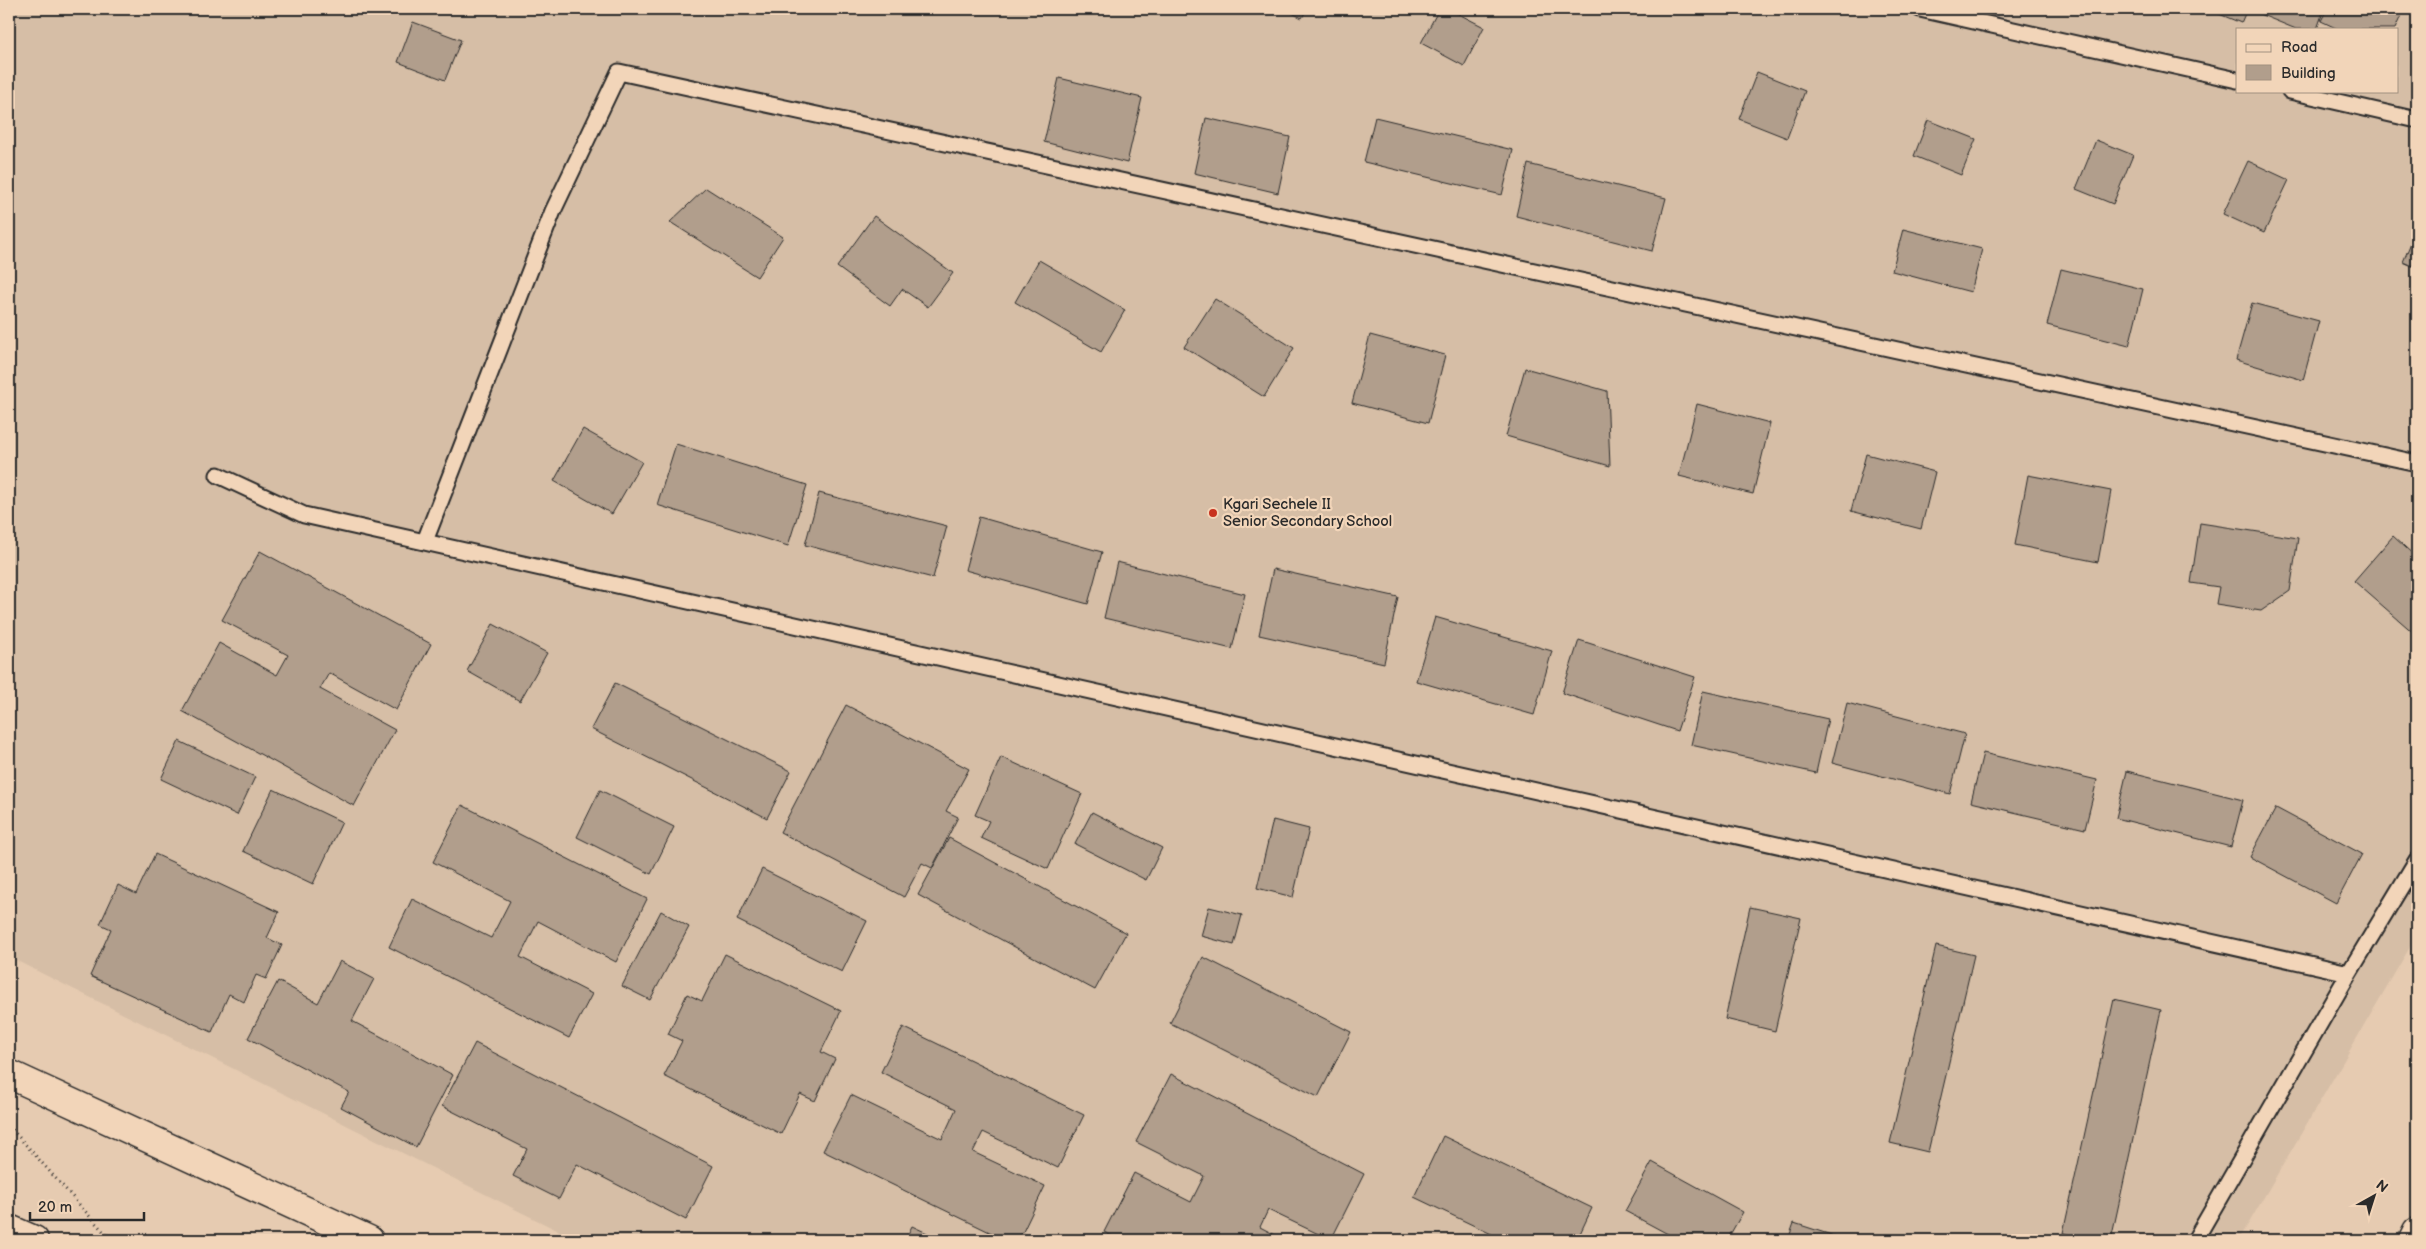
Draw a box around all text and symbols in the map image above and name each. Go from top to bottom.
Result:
legend [2236,28,2398,92]
text: Road [2281,38,2317,57]
text: Building [2281,64,2336,83]
place label: Kgari Sechele II Senior Secondary School [1223,495,1392,531]
marker: Kgari Sechele II Senior Secondary School [1207,507,1219,519]
north arrow [2348,1172,2398,1222]
text: N [2372,1176,2391,1196]
scale bar [30,1189,144,1221]
text: 20 m [38,1198,72,1217]

